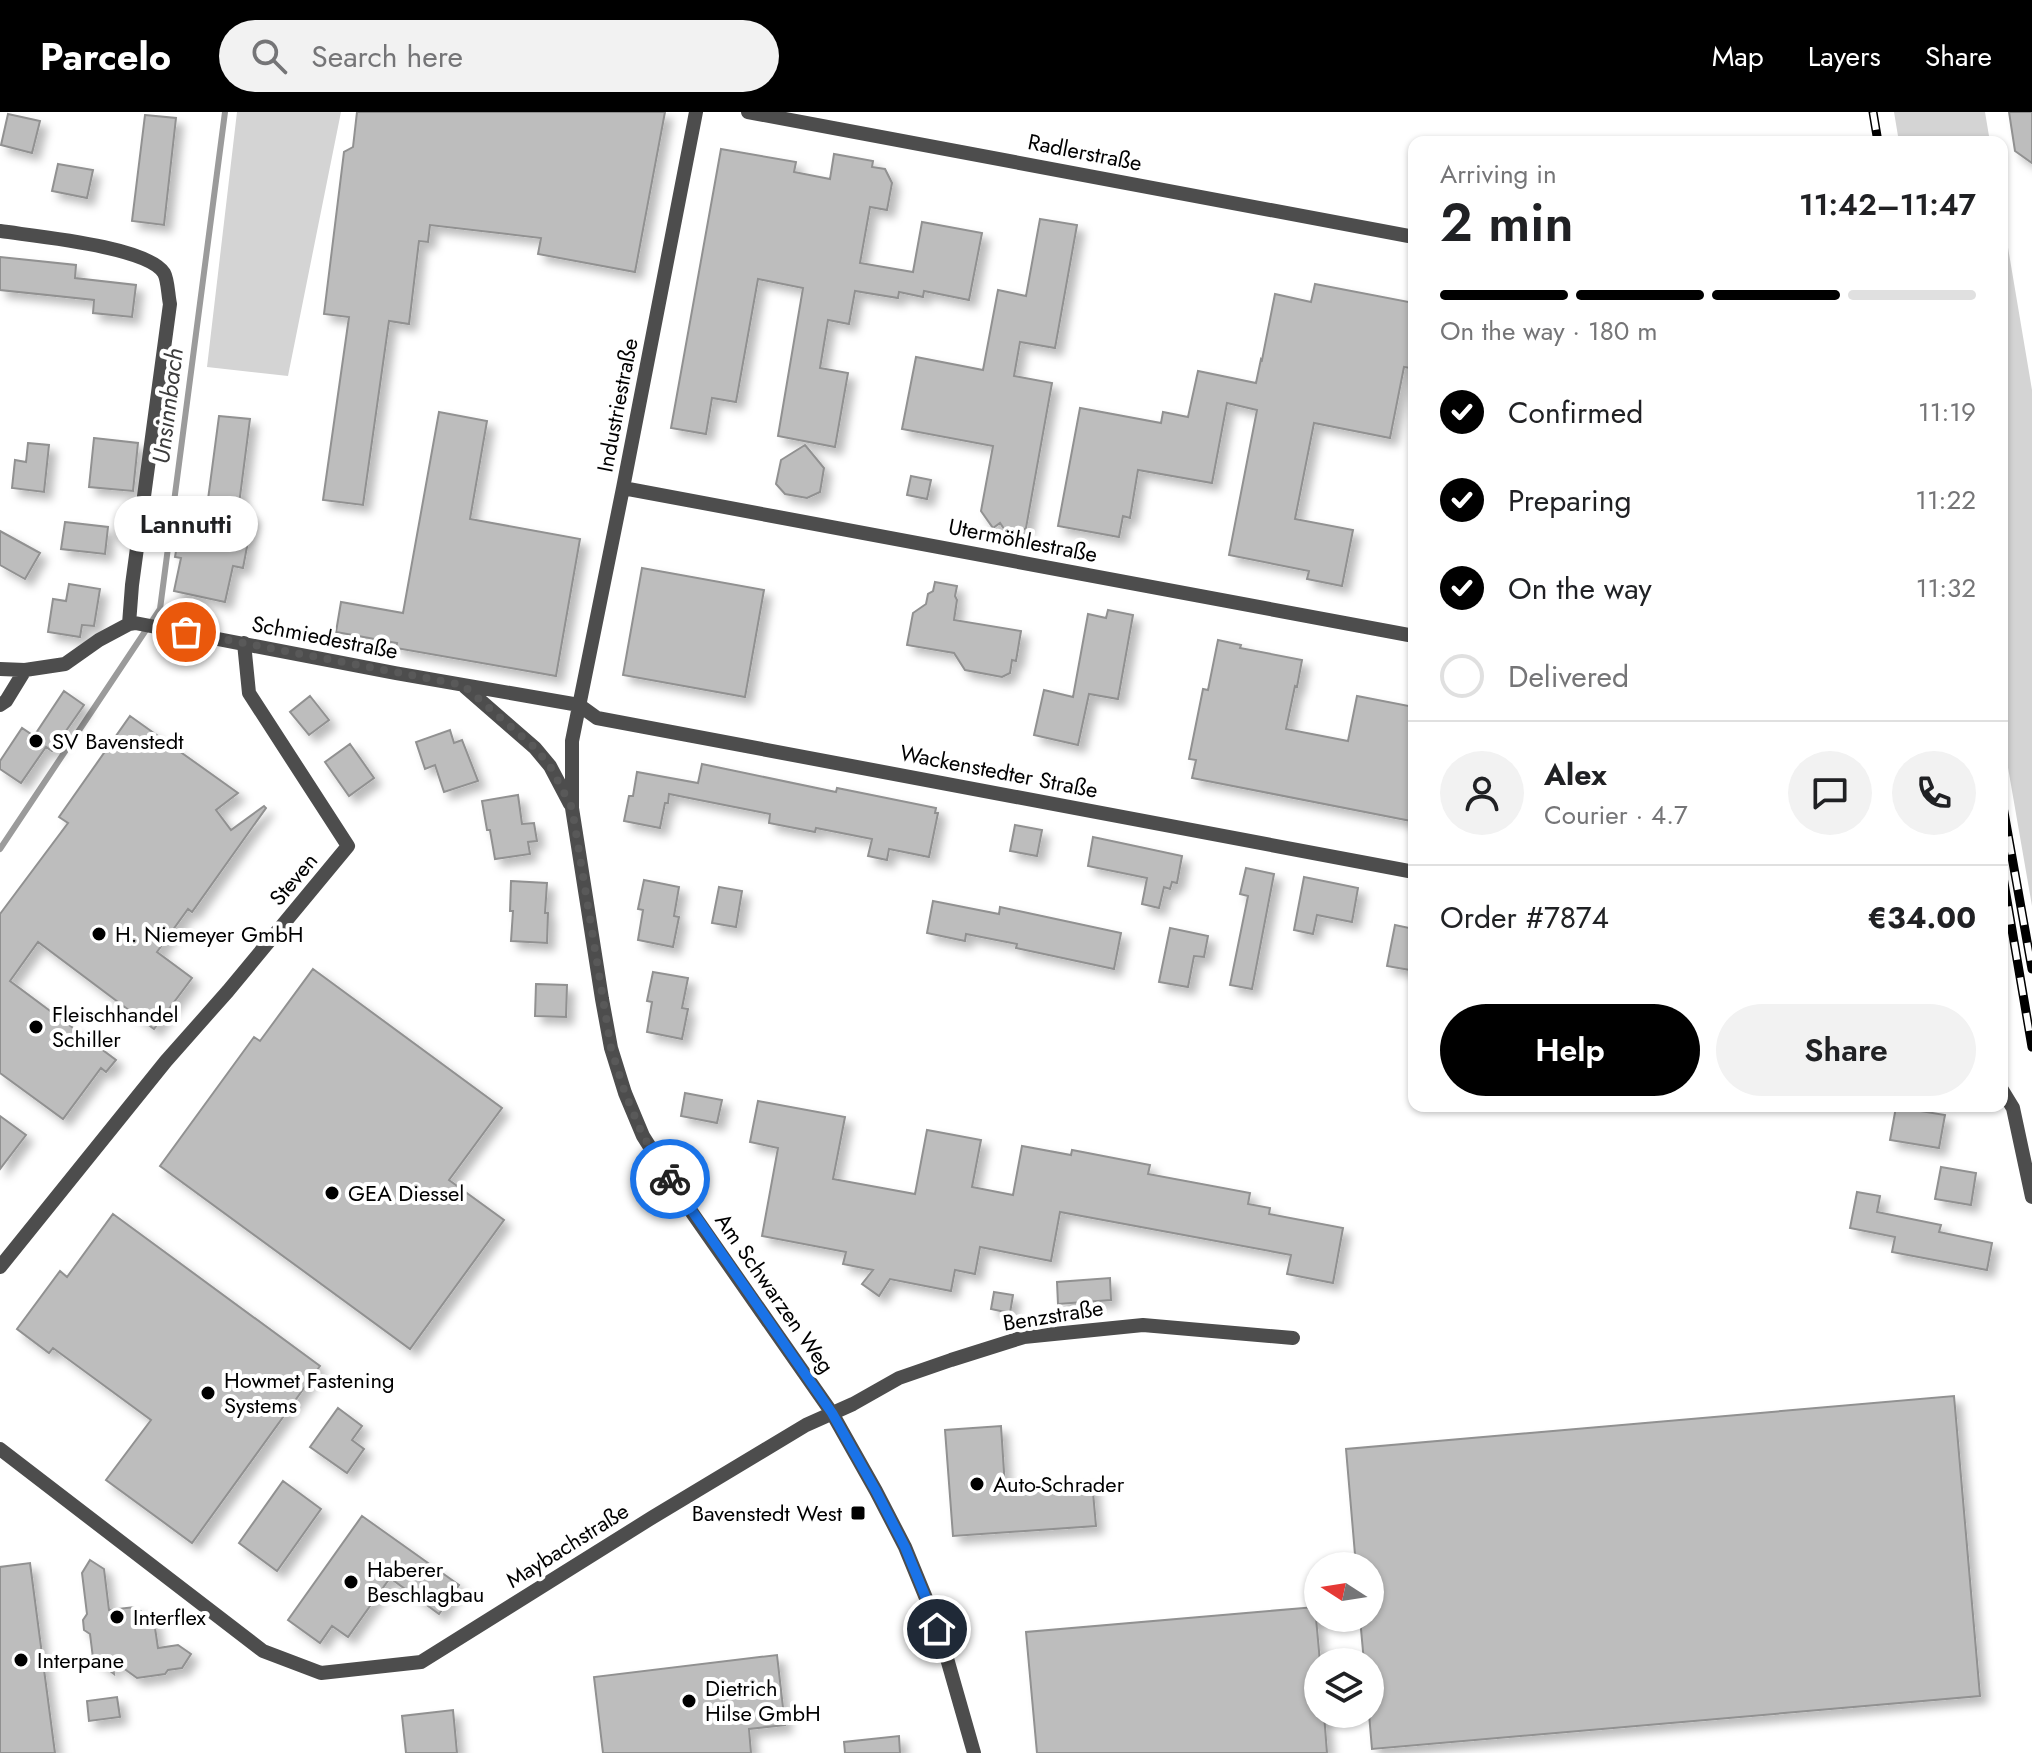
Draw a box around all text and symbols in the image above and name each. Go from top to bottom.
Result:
search box [219,20,779,92]
text: Parcelo [40,29,171,84]
icon: search [247,34,291,78]
text: Search here [311,35,463,78]
text: Map [1712,36,1764,77]
text: Layers [1808,36,1881,77]
text: Share [1925,36,1992,77]
street label: Radlerstraße [1025,125,1145,179]
text: Arriving in [1440,155,1557,193]
text: 11:42–11:47 [1799,183,1976,226]
text: 2 min [1440,185,1573,261]
text: On the way · 180 m [1440,312,1658,350]
street label: Industriestraße [588,335,646,475]
water label: Unsinnbach [143,346,192,466]
icon: check [1440,390,1484,434]
text: Confirmed [1508,391,1643,434]
text: 11:19 [1918,393,1976,431]
icon: check [1440,478,1484,522]
text: Preparing [1508,479,1632,522]
text: 11:22 [1915,481,1976,519]
callout: Lannutti [114,496,258,552]
text: Lannutti [140,505,232,543]
street label: Utermöhlestraße [946,510,1100,570]
icon: check [1440,566,1484,610]
text: On the way [1508,567,1652,610]
text: 11:32 [1916,569,1976,607]
pin [152,598,220,666]
street label: Schmiedestraße [249,607,401,667]
icon: bag [164,610,208,654]
text: Delivered [1508,655,1629,698]
place label: SV Bavenstedt [52,725,184,757]
marker: SV Bavenstedt [27,732,45,750]
street label: Wackenstedter Straße [897,736,1101,806]
button: person [1440,751,1524,835]
button: chat [1788,751,1872,835]
button: phone [1892,751,1976,835]
text: Alex [1544,753,1607,796]
text: Courier · 4.7 [1544,796,1688,834]
street label: Steven [261,846,325,912]
text: Order #7874 [1440,896,1609,939]
text: €34.00 [1867,896,1976,939]
place label: H. Niemeyer GmbH [115,918,304,950]
marker: H. Niemeyer GmbH [90,925,108,943]
place label: Fleischhandel Schiller [52,998,179,1055]
button: Help [1440,1004,1700,1096]
button: Share [1716,1004,1976,1096]
marker: Fleischhandel Schiller [27,1018,45,1036]
courier [630,1139,710,1219]
icon: bike [648,1157,692,1201]
place label: GEA Diessel [348,1177,464,1209]
marker: GEA Diessel [323,1184,341,1202]
street label: Am Schwarzen Weg [708,1206,842,1380]
street label: Benzstraße [1000,1291,1106,1339]
place label: Howmet Fastening Systems [224,1364,395,1421]
marker: Howmet Fastening Systems [199,1384,217,1402]
place label: Auto-Schrader [993,1468,1125,1500]
marker: Auto-Schrader [968,1475,986,1493]
street label: Maybachstraße [499,1495,635,1595]
place label: Bavenstedt West [692,1497,843,1529]
marker: Bavenstedt West [849,1504,867,1522]
north arrow [1304,1552,1384,1632]
map controls [1304,1552,1384,1728]
place label: Haberer Beschlagbau [367,1553,484,1610]
marker: Haberer Beschlagbau [342,1573,360,1591]
pin [903,1595,971,1663]
place label: Interflex [133,1601,206,1633]
icon: home [915,1607,959,1651]
marker: Interflex [108,1608,126,1626]
place label: Interpane [37,1644,124,1676]
button: layers [1304,1648,1384,1728]
marker: Interpane [12,1651,30,1669]
place label: Dietrich Hilse GmbH [705,1672,821,1729]
marker: Dietrich Hilse GmbH [680,1692,698,1710]

